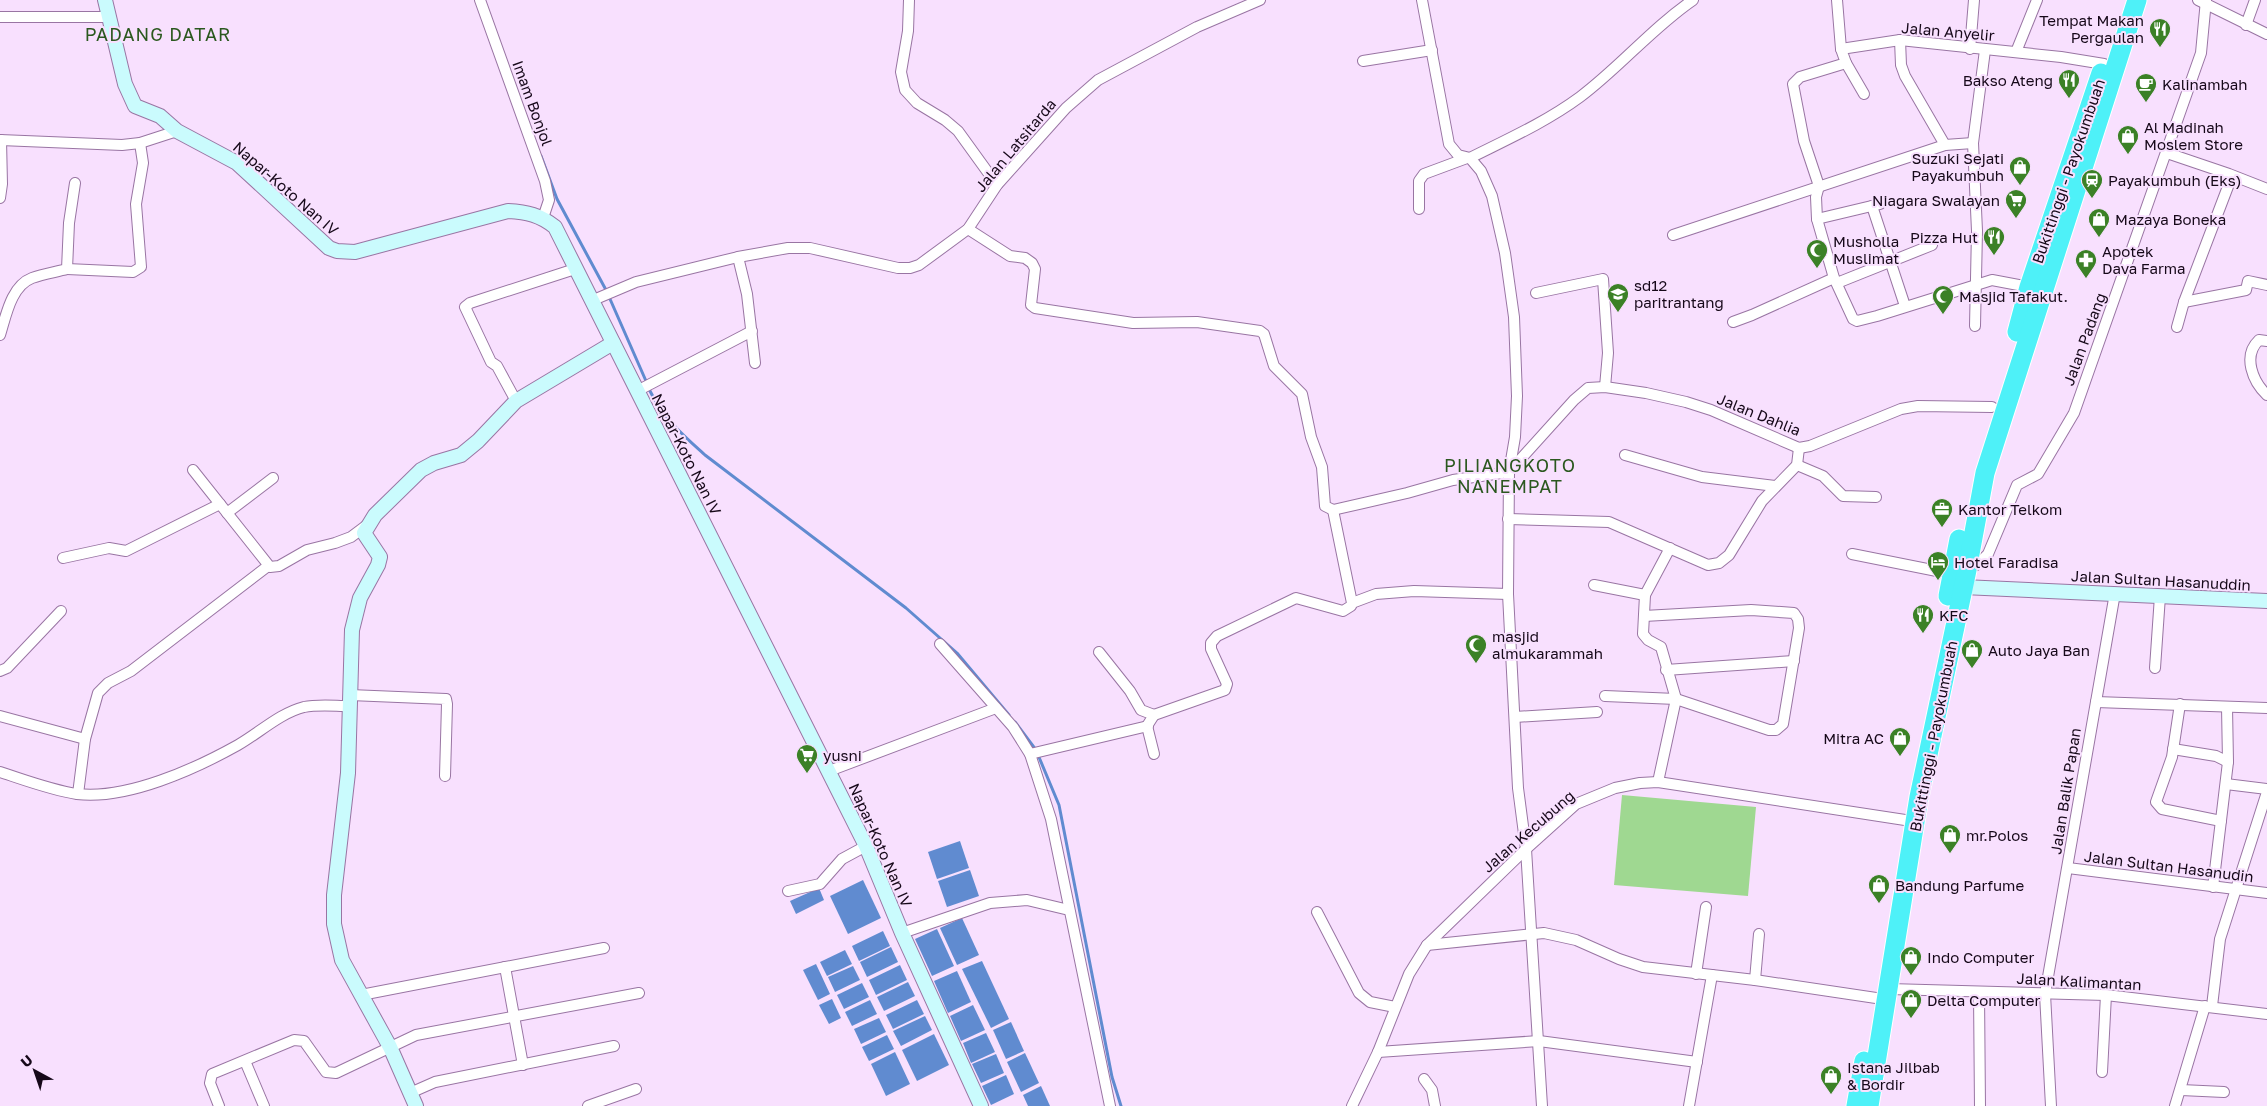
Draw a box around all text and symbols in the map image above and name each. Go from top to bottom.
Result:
place label: Tempat Makan Pergaulan [2039,11,2144,46]
restaurant icon: Tempat Makan Pergaulan [2148,17,2172,48]
street label: Jalan Anyelir [1901,18,1996,44]
district label: PADANG DATAR [85,23,231,45]
street label: Imam Bonjol [509,58,557,148]
restaurant icon: Bakso Ateng [2057,68,2081,99]
place label: Bakso Ateng [1963,71,2053,89]
cafe icon: Kalinambah [2134,72,2158,103]
place label: Kalinambah [2162,75,2247,93]
street label: Bukittinggi - Payokumbuah [2028,76,2108,266]
street label: Jalan Latsitarda [971,95,1059,195]
place label: Al Madinah Moslem Store [2144,118,2243,153]
shop icon: Al Madinah Moslem Store [2116,124,2140,155]
street label: Napar-Koto Nan IV [230,137,342,239]
place label: Suzuki Sejati Payakumbuh [1911,149,2004,184]
shop icon: Suzuki Sejati Payakumbuh [2008,155,2032,186]
station icon: Payakumbuh (Eks) [2080,168,2104,199]
place label: Payakumbuh (Eks) [2108,171,2241,189]
supermarket icon: Niagara Swalayan [2004,188,2028,219]
place label: Niagara Swalayan [1872,191,2000,209]
shop icon: Mazaya Boneka [2087,207,2111,238]
place label: Mazaya Boneka [2115,210,2226,228]
restaurant icon: Pizza Hut [1982,225,2006,256]
place label: Pizza Hut [1910,228,1978,246]
place label: Musholla Muslimat [1833,232,1899,267]
mosque icon: Musholla Muslimat [1805,238,1829,269]
place label: Apotek Dava Farma [2102,242,2186,277]
pharmacy icon: Apotek Dava Farma [2074,248,2098,279]
place label: sd12 paritrantang [1634,276,1724,311]
school or university icon: sd12 paritrantang [1606,282,1630,313]
mosque icon: Masjid Tafakut. [1931,284,1955,315]
place label: Masjid Tafakut. [1959,287,2068,305]
street label: Jalan Padang [2059,290,2109,388]
street label: Jalan Dahlia [1715,389,1803,439]
street label: Napar-Koto Nan IV [649,390,725,518]
district label: PILIANGKOTO NANEMPAT [1444,454,1576,497]
office icon: Kantor Telkom [1930,497,1954,528]
place label: Kantor Telkom [1958,500,2062,518]
hotel icon: Hotel Faradisa [1926,550,1950,581]
place label: Hotel Faradisa [1954,553,2059,571]
street label: Jalan Sultan Hasanuddin [2071,566,2251,594]
restaurant icon: KFC [1911,603,1935,634]
place label: KFC [1939,606,1968,624]
place label: masjid almukarammah [1492,627,1603,662]
mosque icon: masjid almukarammah [1464,633,1488,664]
shop icon: Auto Jaya Ban [1960,638,1984,669]
street label: Bukittinggi - Payokumbuah [1906,639,1960,833]
place label: Auto Jaya Ban [1988,641,2090,659]
shop icon: Mitra AC [1888,726,1912,757]
street label: Jalan Balik Papan [2046,727,2084,855]
place label: Mitra AC [1823,729,1884,747]
supermarket icon: yusni [795,743,819,774]
place label: yusni [823,746,862,764]
street label: Napar-Koto Nan IV [846,780,916,910]
street label: Jalan Kecubung [1478,786,1578,876]
shop icon: mr.Polos [1938,823,1962,854]
place label: mr.Polos [1966,826,2028,844]
street label: Jalan Sultan Hasanudin [2083,847,2255,885]
shop icon: Bandung Parfume [1867,873,1891,904]
place label: Bandung Parfume [1895,876,2024,894]
shop icon: Indo Computer [1899,945,1923,976]
place label: Indo Computer [1927,948,2034,966]
street label: Jalan Kalimantan [2016,969,2142,993]
shop icon: Delta Computer [1899,988,1923,1019]
place label: Delta Computer [1927,991,2040,1009]
north arrow [10,1046,60,1096]
text: U [17,1051,36,1070]
place label: Istana Jilbab & Bordir [1847,1058,1940,1093]
shop icon: Istana Jilbab & Bordir [1819,1064,1843,1095]

